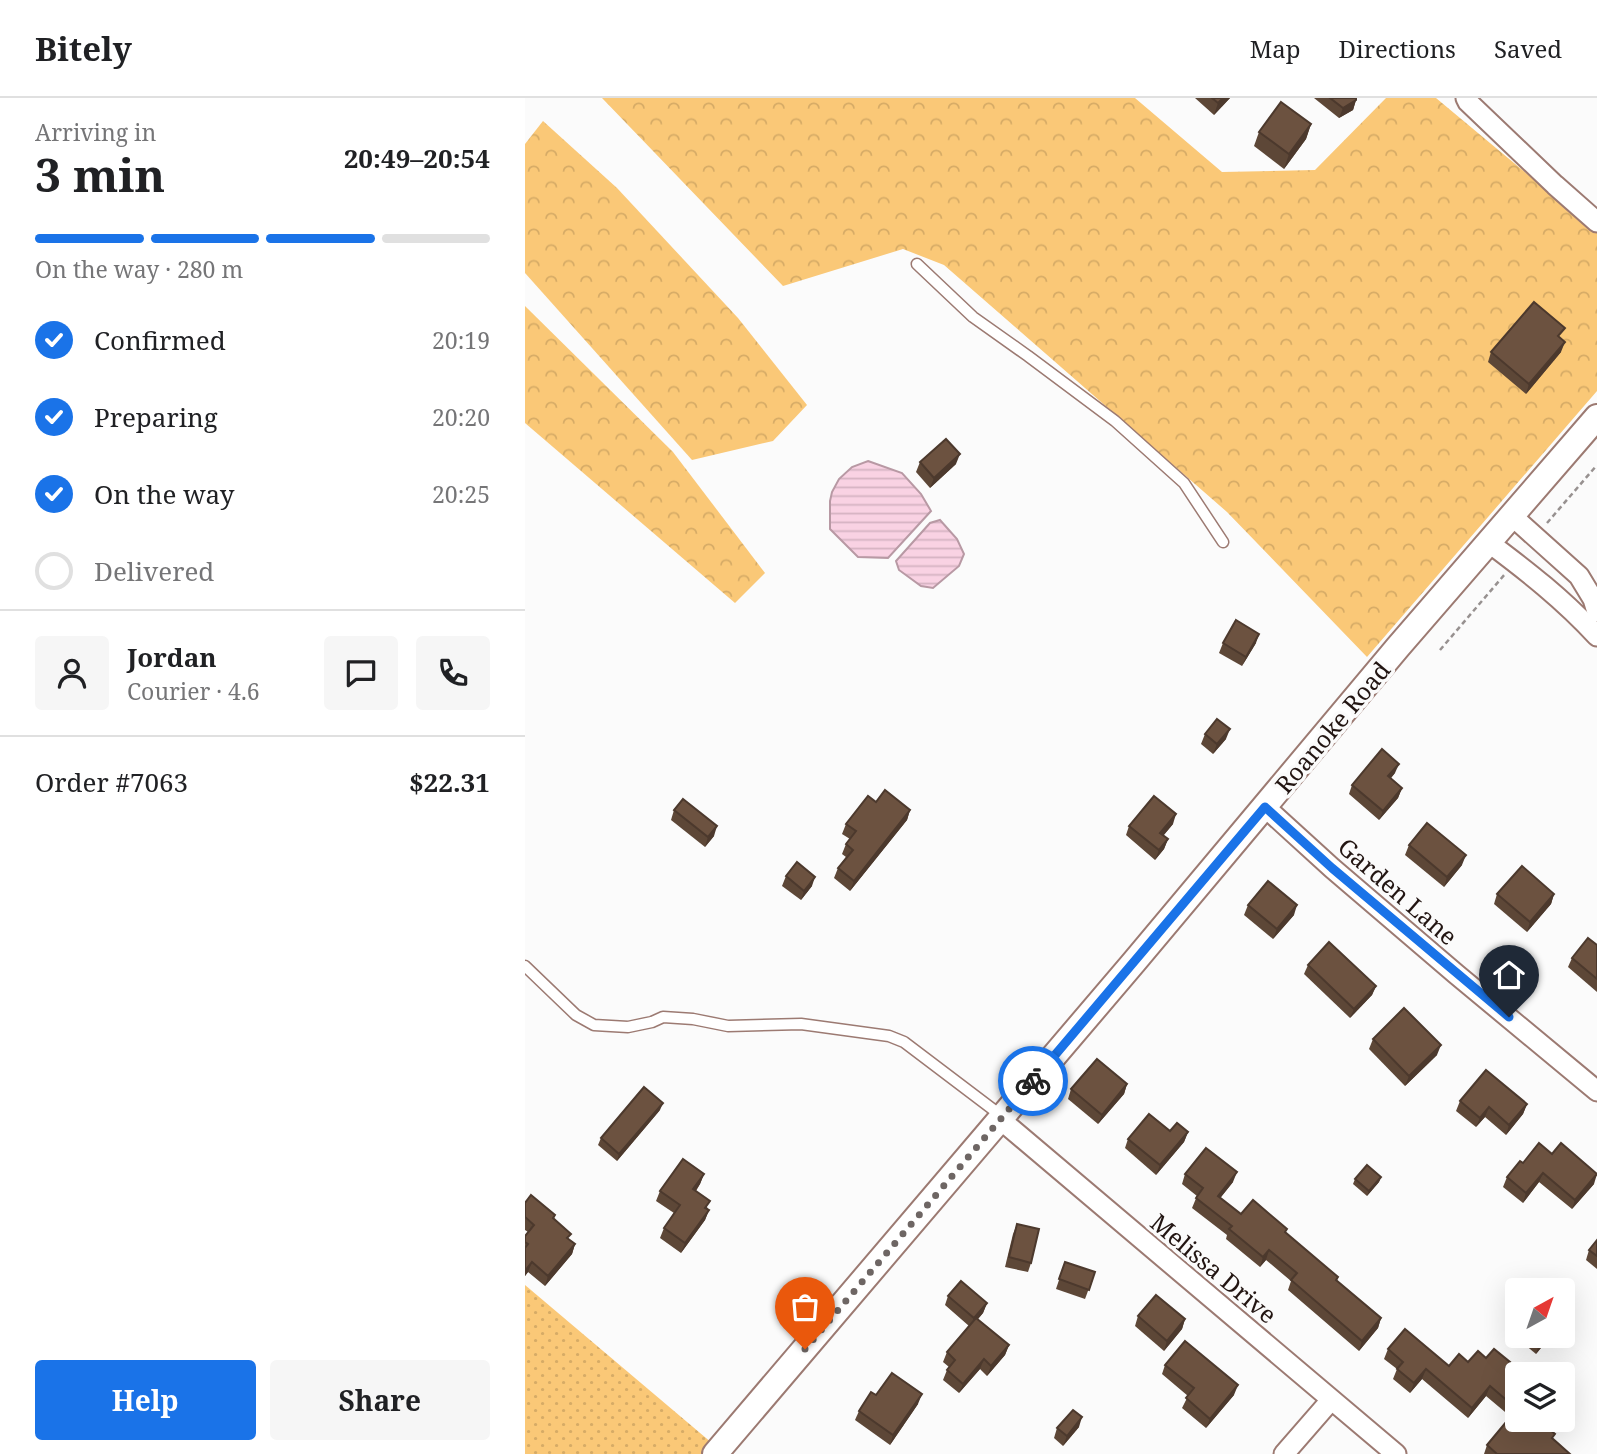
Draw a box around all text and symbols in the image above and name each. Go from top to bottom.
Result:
text: Bitely [35,26,132,71]
text: Map [1250,32,1301,65]
text: Directions [1339,32,1456,65]
text: Saved [1494,32,1562,65]
text: Arriving in [35,116,156,148]
text: 20:49–20:54 [344,140,490,176]
text: 3 min [35,143,165,205]
text: On the way · 280 m [35,253,243,285]
icon: check [35,321,73,359]
text: Confirmed [94,322,226,358]
text: 20:19 [432,324,490,356]
icon: check [35,398,73,436]
text: Preparing [94,399,218,435]
text: 20:20 [432,401,490,433]
icon: check [35,475,73,513]
text: On the way [94,476,234,512]
text: 20:25 [432,478,490,510]
text: Delivered [94,553,214,589]
button: person [35,636,109,710]
button: chat [324,636,398,710]
button: phone [416,636,490,710]
text: Jordan [127,639,217,675]
street label: Roanoke Road [1267,654,1397,800]
text: Courier · 4.6 [127,675,260,707]
text: Order #7063 [35,764,188,800]
text: $22.31 [409,764,490,800]
street label: Garden Lane [1331,830,1465,952]
pin [1479,945,1539,1017]
icon: home [1490,956,1528,994]
courier [998,1046,1068,1116]
icon: bike [1014,1062,1052,1100]
street label: Melissa Drive [1144,1206,1284,1330]
pin [775,1277,835,1349]
north arrow [1505,1278,1575,1348]
map controls [1505,1278,1575,1432]
icon: bag [786,1288,824,1326]
button: Help [35,1360,256,1440]
button: Share [270,1360,490,1440]
button: layers [1505,1362,1575,1432]

